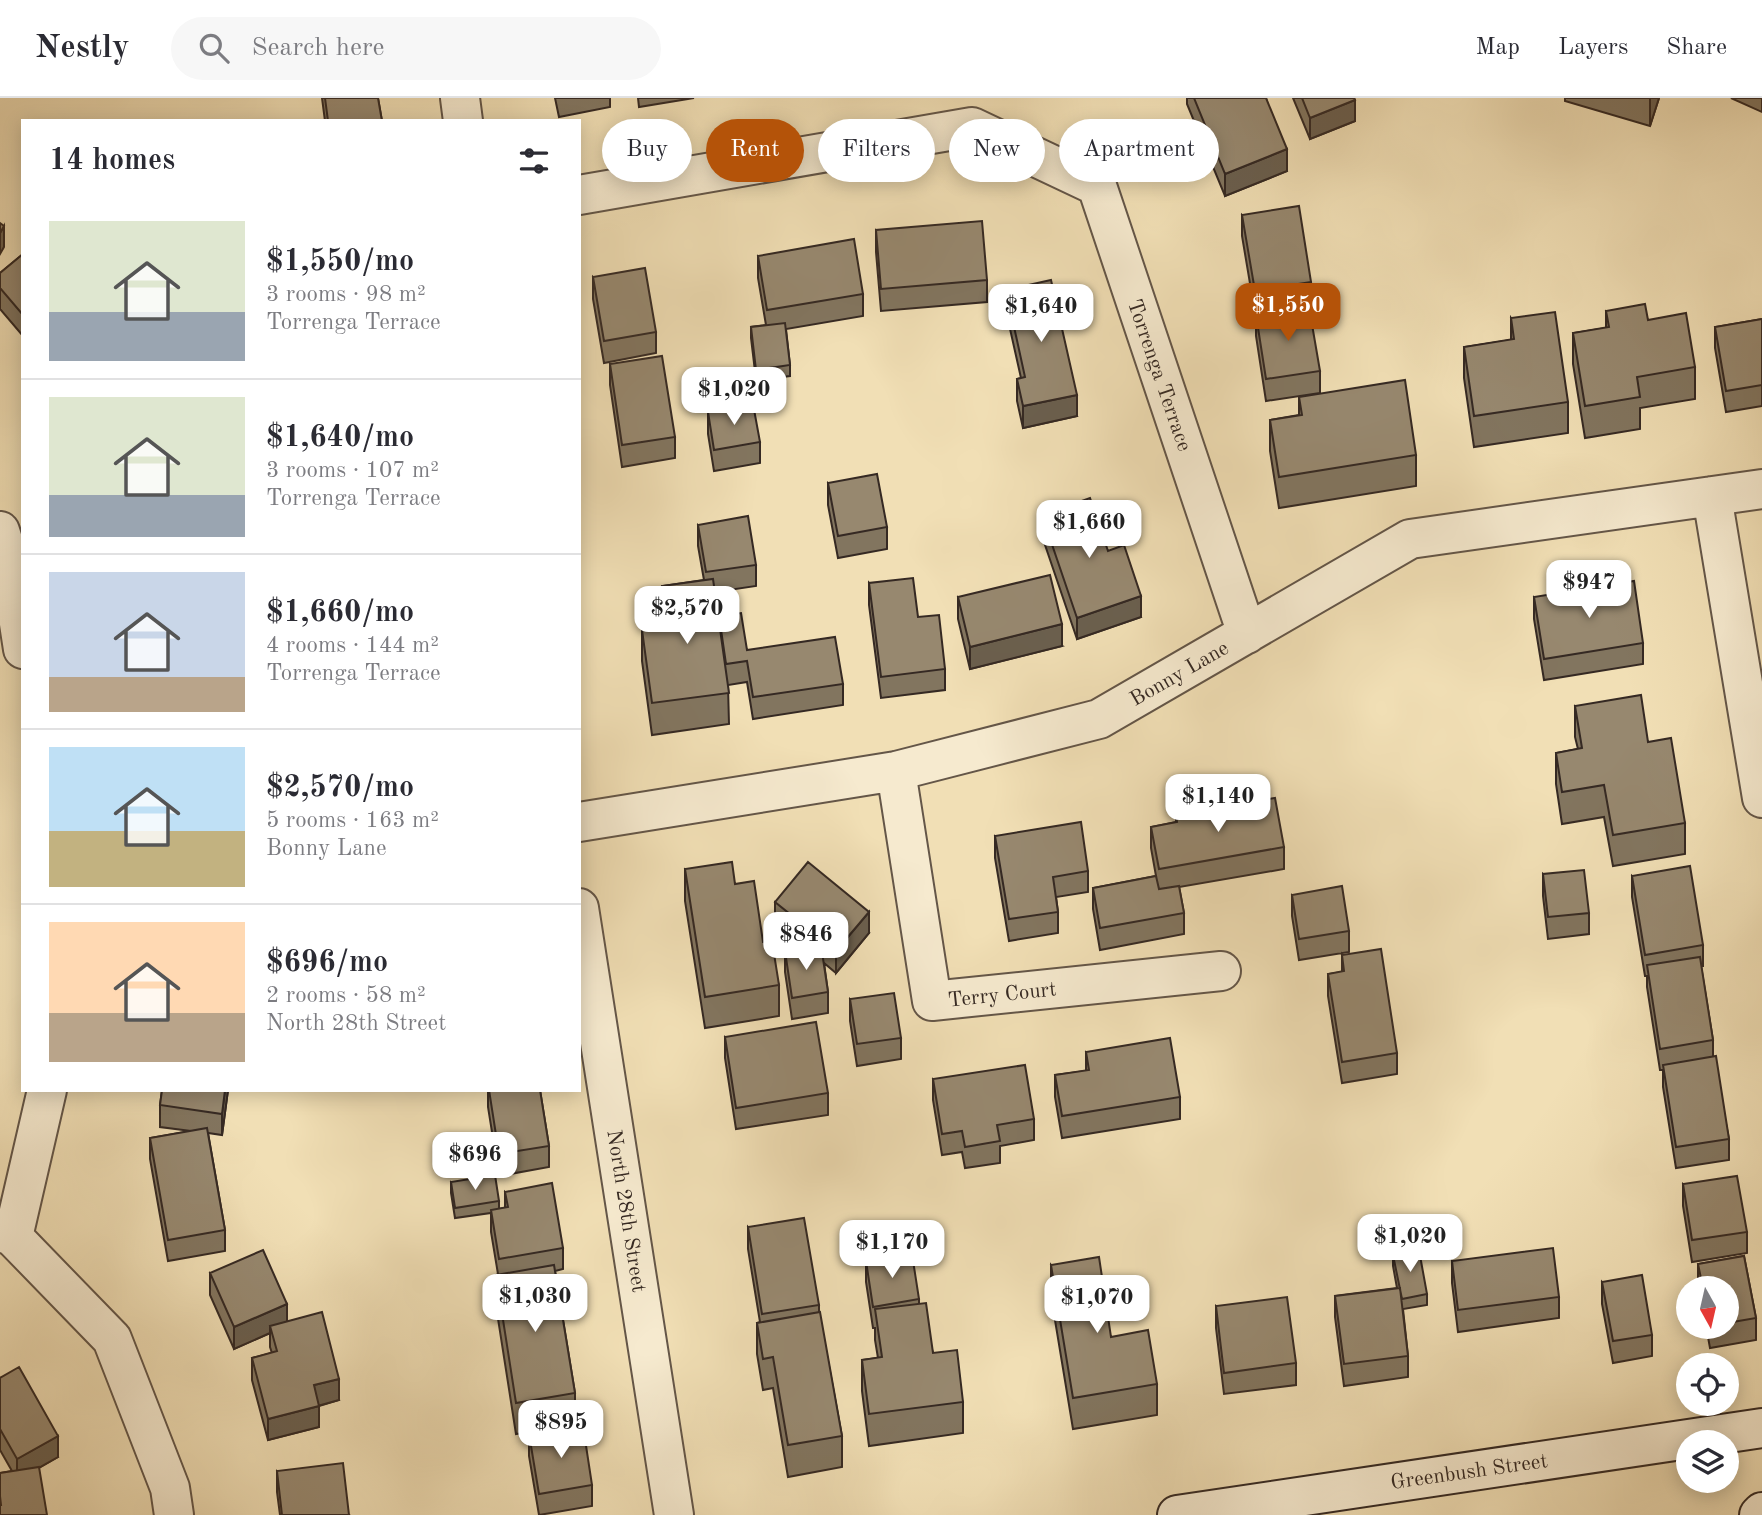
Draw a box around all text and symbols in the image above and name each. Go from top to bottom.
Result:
search box [171,17,661,80]
icon: search [195,29,233,67]
text: Nestly [35,32,129,65]
text: Search here [251,35,385,61]
text: Map [1476,36,1520,60]
text: Layers [1558,36,1628,60]
text: Share [1666,36,1727,60]
chip: Buy [602,119,692,182]
chip: Rent [706,119,804,182]
chip: Filters [818,119,935,182]
chip: New [949,119,1045,182]
chip: Apartment [1059,119,1219,182]
icon: filters [515,142,553,180]
text: 14 homes [49,146,175,176]
text: $1,550/mo [266,247,414,277]
icon: home [105,249,189,333]
text: 3 rooms · 98 m² [266,283,426,306]
pin: $1,550 [1231,284,1345,343]
pin: $1,640 [984,285,1098,344]
text: $1,550 [1251,294,1325,317]
text: $1,640 [1004,295,1078,318]
street label: Torrenga Terrace [1123,297,1194,454]
text: Torrenga Terrace [266,311,441,334]
pin: $1,020 [677,368,791,427]
text: $1,020 [697,378,771,401]
text: $1,640/mo [266,423,414,453]
icon: home [105,425,189,509]
text: 3 rooms · 107 m² [266,459,439,482]
text: Torrenga Terrace [266,487,441,510]
pin: $1,660 [1032,500,1146,560]
text: $1,660 [1052,511,1126,534]
pin: $947 [1548,560,1630,620]
text: $947 [1562,571,1616,594]
pin: $2,570 [630,587,744,646]
text: $2,570 [650,597,724,620]
text: $1,660/mo [266,598,414,628]
icon: home [105,600,189,684]
text: 4 rooms · 144 m² [266,634,439,657]
street label: Bonny Lane [1127,638,1233,711]
text: Torrenga Terrace [266,662,441,685]
text: $2,570/mo [266,773,414,803]
pin: $1,140 [1161,774,1275,834]
icon: home [105,775,189,859]
text: $1,140 [1181,785,1255,808]
text: 5 rooms · 163 m² [266,809,439,832]
text: Bonny Lane [266,837,387,860]
pin: $846 [765,912,847,972]
text: $846 [779,923,833,946]
text: $696/mo [266,948,388,978]
icon: home [105,950,189,1034]
street label: Terry Court [947,979,1058,1012]
text: 2 rooms · 58 m² [266,984,426,1007]
text: North 28th Street [266,1012,446,1035]
street label: North 28th Street [602,1128,649,1294]
pin: $696 [434,1132,516,1192]
text: $696 [448,1143,502,1166]
pin: $1,020 [1353,1214,1467,1274]
pin: $1,170 [835,1220,949,1280]
text: $1,020 [1373,1225,1447,1248]
text: $1,170 [855,1231,929,1254]
pin: $1,030 [478,1274,592,1334]
pin: $1,070 [1040,1276,1154,1335]
north arrow [1676,1276,1740,1339]
map controls [1676,1276,1739,1493]
text: $1,030 [498,1285,572,1308]
text: $1,070 [1060,1286,1134,1309]
button: locate [1676,1353,1739,1416]
pin: $895 [520,1400,602,1460]
text: $895 [534,1411,588,1434]
button: layers [1676,1430,1739,1493]
street label: Greenbush Street [1389,1451,1549,1494]

